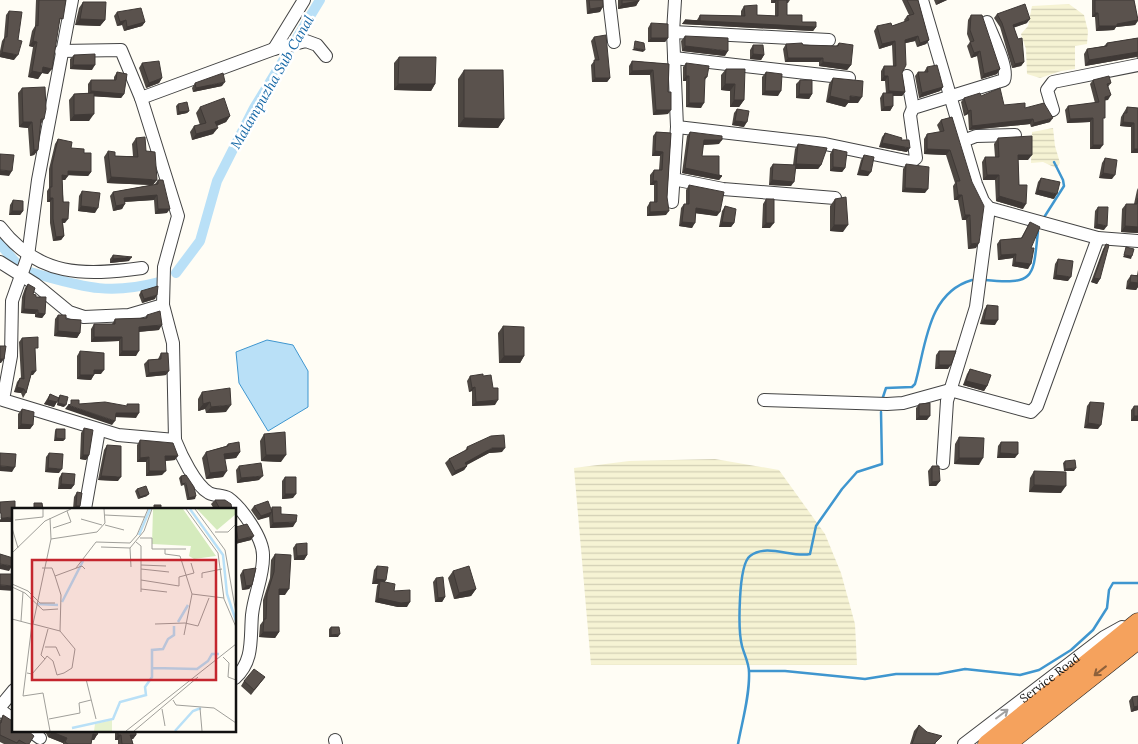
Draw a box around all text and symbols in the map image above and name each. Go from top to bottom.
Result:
water label: Malampuzha Sub Canal [226,12,318,152]
inset map [12,508,236,732]
street label: Service Road [1016,650,1083,706]
one-way arrow [1094,665,1107,676]
one-way arrow [995,709,1008,720]

